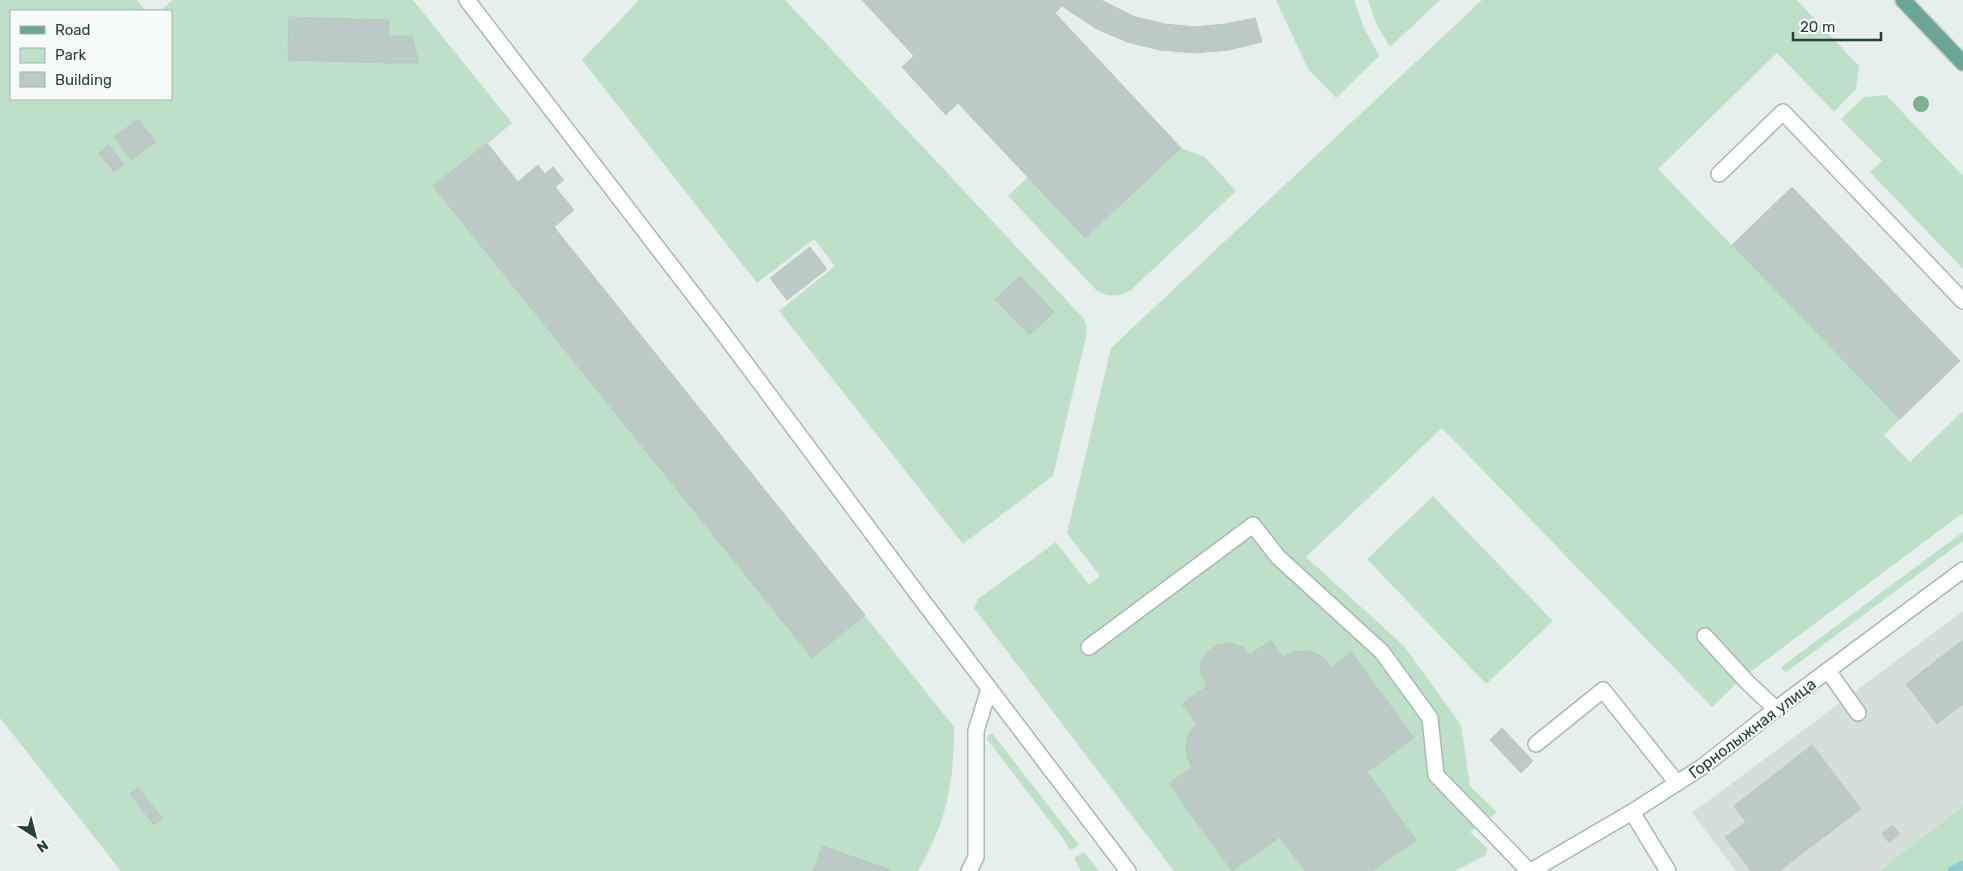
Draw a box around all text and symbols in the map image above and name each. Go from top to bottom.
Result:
legend [10,10,172,100]
scale bar [1793,10,1880,42]
text: 20 m [1800,18,1835,36]
text: Road [55,21,91,39]
text: Park [55,46,86,64]
text: Building [55,71,112,89]
street label: Горнолыжная улица [1685,674,1820,782]
north arrow [10,811,60,861]
text: N [33,836,51,856]

